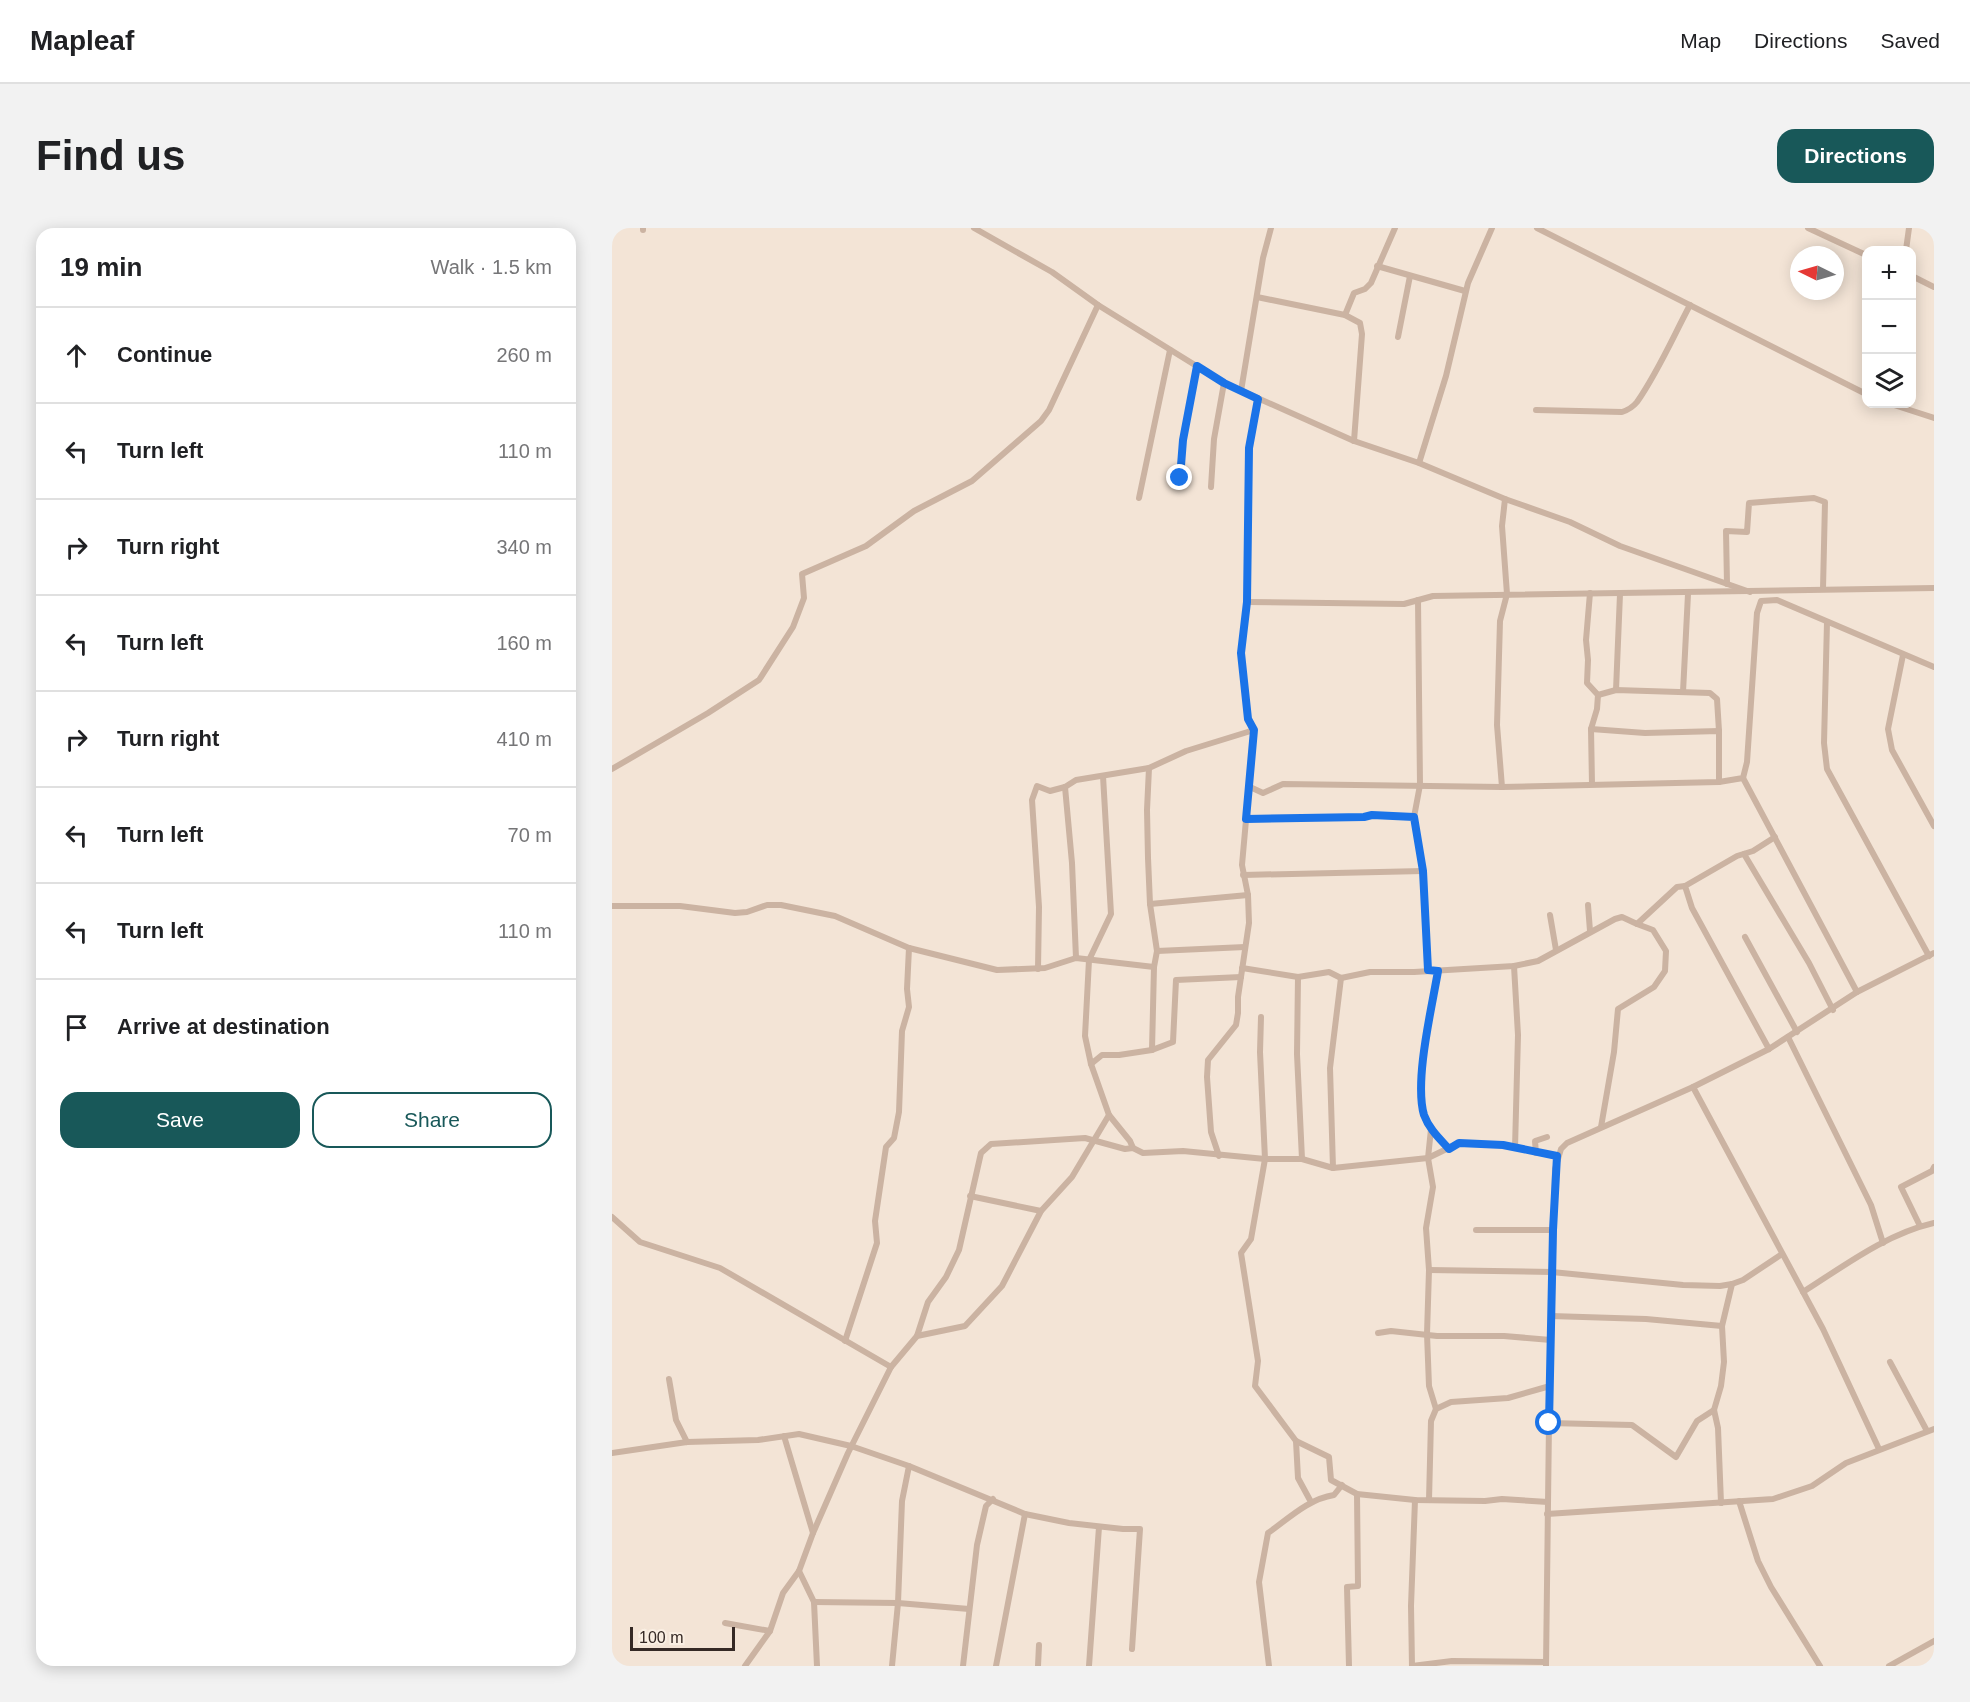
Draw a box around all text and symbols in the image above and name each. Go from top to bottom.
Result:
text: Mapleaf [30,25,134,56]
text: Map [1680,29,1721,52]
text: Directions [1754,29,1847,52]
text: Saved [1880,29,1940,52]
button: Directions [1777,129,1934,183]
text: Find us [36,132,185,179]
north arrow [1790,246,1844,300]
map controls [1862,246,1916,408]
button: + [1862,246,1916,300]
text: 19 min [60,252,142,282]
text: Walk · 1.5 km [431,256,552,278]
button: − [1862,300,1916,354]
icon: ahead [60,339,93,372]
text: Continue [117,342,212,367]
text: 260 m [496,344,552,366]
button: layers [1862,354,1916,408]
icon: left [60,435,93,468]
text: Turn left [117,438,203,463]
text: 110 m [498,440,552,462]
route end [1166,464,1192,490]
icon: right [60,531,93,564]
text: Turn right [117,534,219,559]
text: 340 m [496,536,552,558]
icon: left [60,627,93,660]
text: Turn left [117,630,203,655]
text: 160 m [496,632,552,654]
icon: right [60,723,93,756]
text: Turn right [117,726,219,751]
text: 410 m [496,728,552,750]
icon: left [60,819,93,852]
text: Turn left [117,822,203,847]
text: 70 m [508,824,552,846]
icon: left [60,915,93,948]
text: Turn left [117,918,203,943]
text: 110 m [498,920,552,942]
icon: arrive [60,1011,93,1044]
text: Arrive at destination [117,1014,330,1039]
button: Save [60,1092,300,1148]
button: Share [312,1092,552,1148]
route start [1535,1409,1561,1435]
scale bar [630,1624,735,1652]
text: 100 m [639,1629,683,1646]

